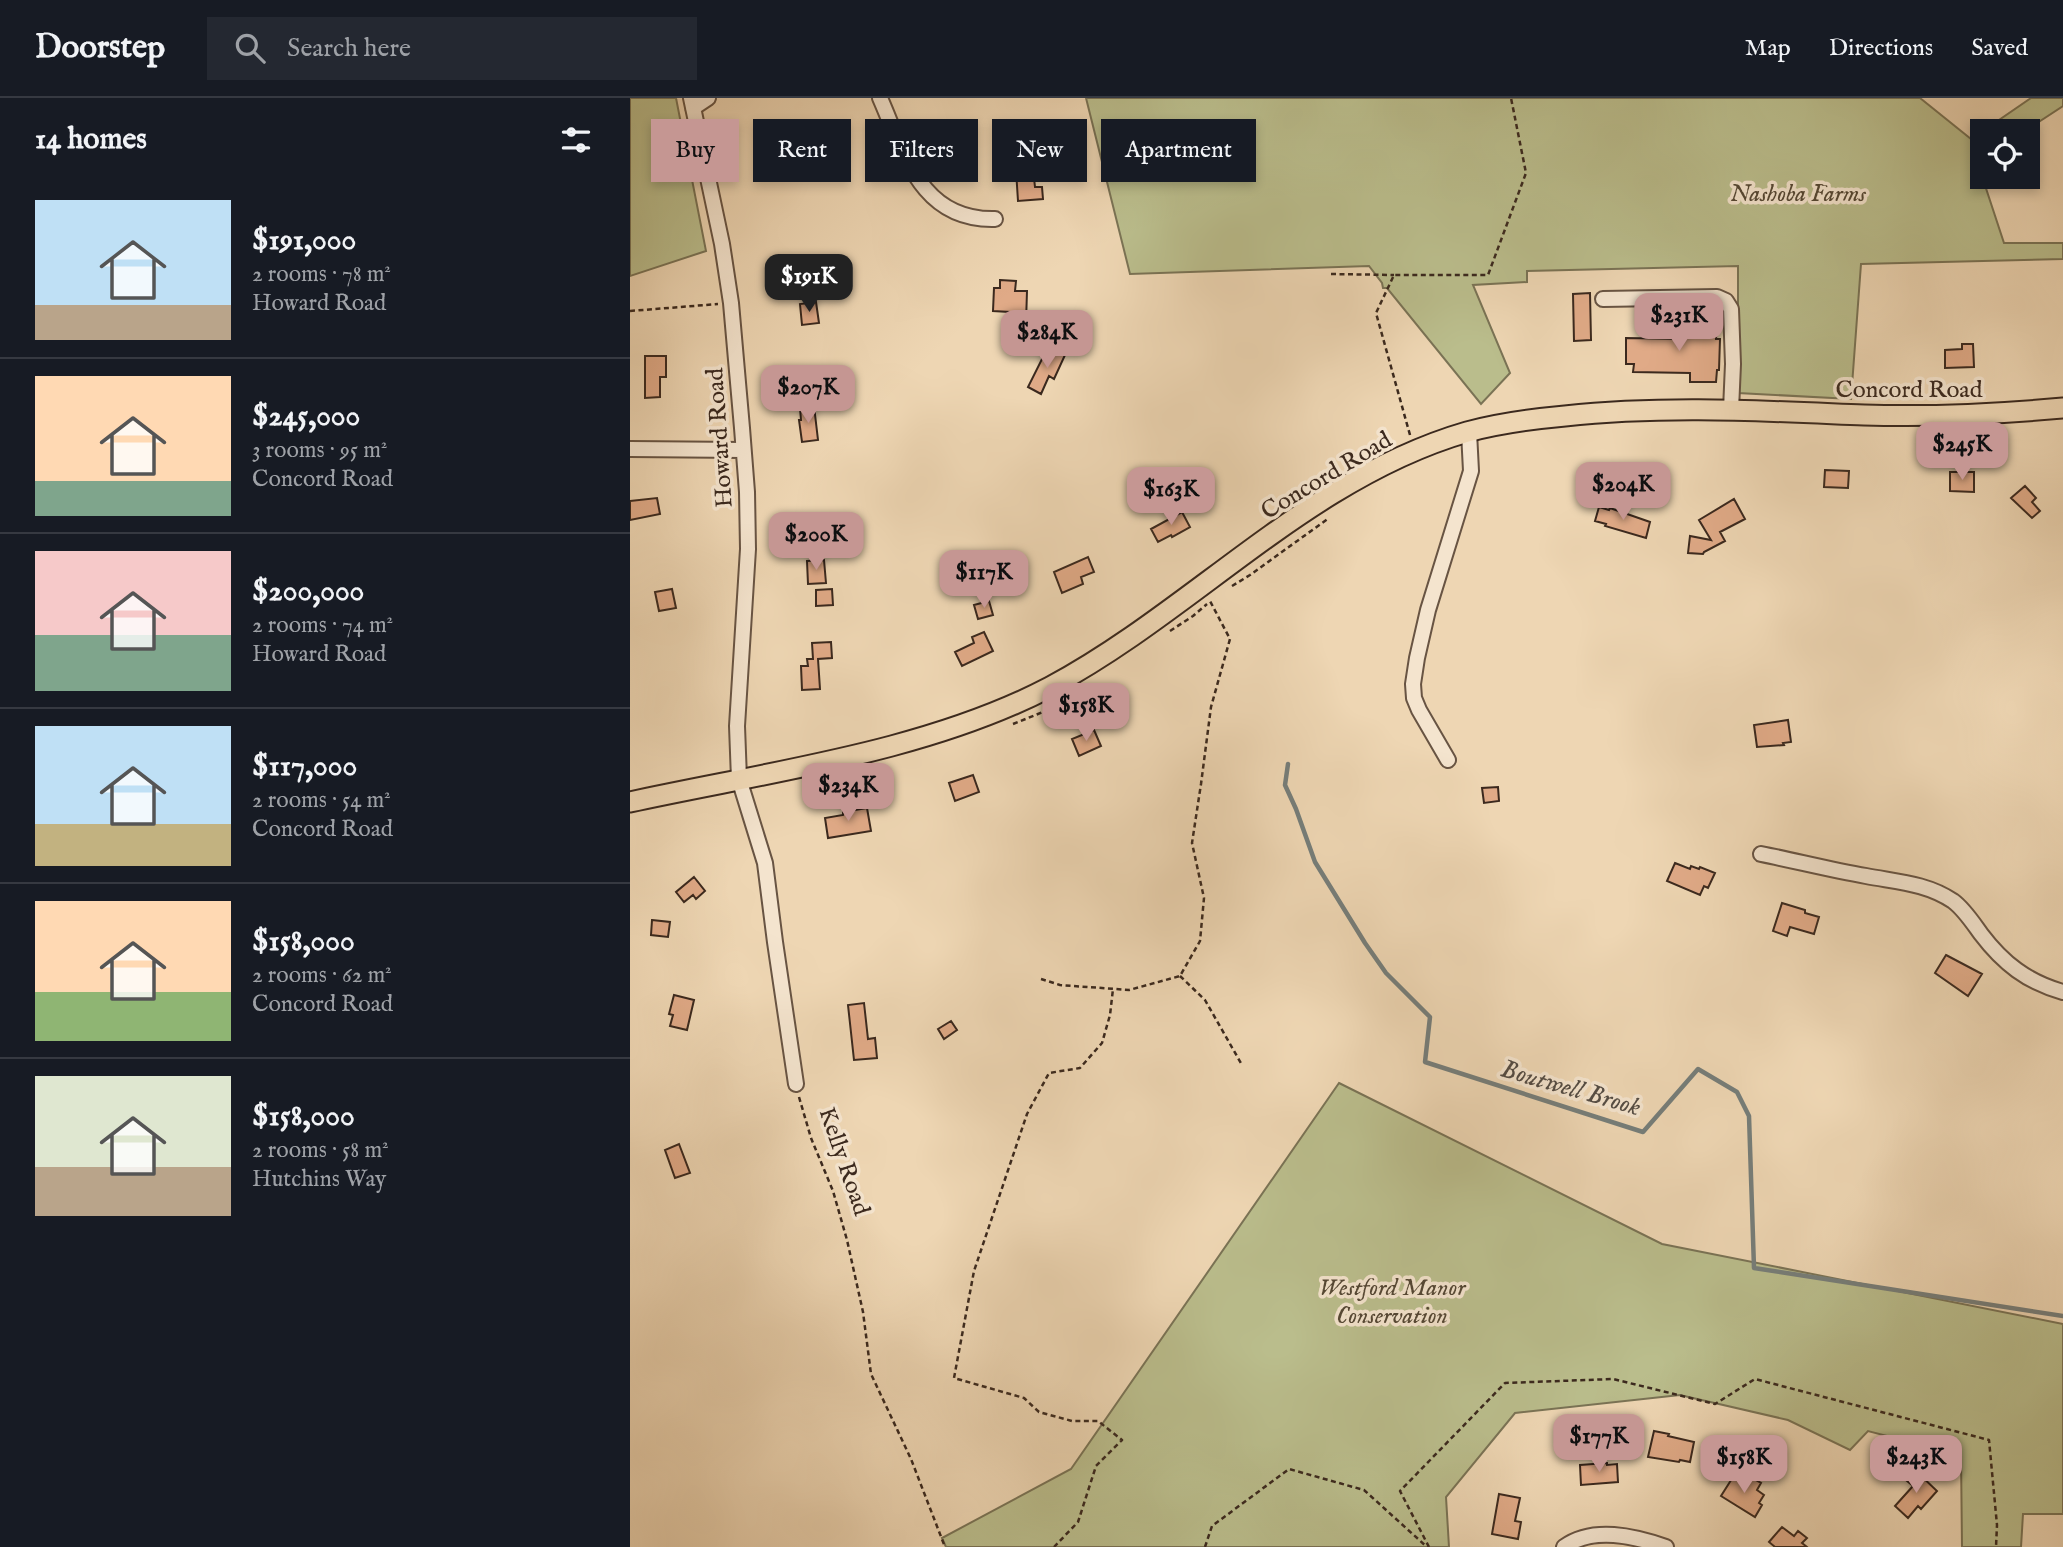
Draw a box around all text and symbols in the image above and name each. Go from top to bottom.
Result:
search box [207,17,697,80]
text: Doorstep [35,27,165,69]
icon: search [231,29,269,67]
text: Search here [287,32,411,65]
text: Map [1745,33,1791,64]
text: Directions [1829,33,1933,64]
text: Saved [1971,33,2028,64]
chip: Buy [651,119,739,182]
chip: Rent [753,119,851,182]
chip: Filters [865,119,978,182]
chip: New [992,119,1087,182]
chip: Apartment [1101,119,1256,182]
map controls [1970,119,2040,189]
button: locate [1970,119,2040,189]
text: 14 homes [35,121,147,159]
icon: filters [557,121,595,159]
park label: Nashoba Farms [1730,179,1867,210]
text: $191,000 [252,222,356,260]
icon: home [91,228,175,312]
pin: $191K [760,254,858,314]
text: 2 rooms · 78 m² [252,260,391,289]
text: $191K [781,262,837,291]
text: Howard Road [252,289,386,318]
pin: $231K [1630,294,1728,353]
text: $231K [1650,301,1708,330]
pin: $284K [998,310,1096,370]
text: $284K [1017,318,1077,347]
pin: $207K [759,366,857,425]
street label: Howard Road [700,367,741,509]
text: $207K [777,373,839,402]
street label: Concord Road [1835,375,1983,406]
text: $245,000 [252,398,360,436]
icon: home [91,404,175,488]
pin: $245K [1913,422,2011,482]
street label: Concord Road [1256,425,1398,527]
text: $245K [1932,430,1992,459]
text: 3 rooms · 95 m² [252,436,387,465]
pin: $204K [1574,462,1672,522]
text: Concord Road [252,465,393,494]
pin: $163K [1122,468,1220,527]
text: $204K [1592,470,1654,499]
text: $163K [1143,475,1199,504]
pin: $200K [767,512,865,572]
text: $200K [785,520,847,549]
pin: $117K [935,550,1033,610]
text: $117K [955,558,1013,587]
text: $200,000 [252,573,364,611]
icon: home [91,579,175,663]
text: 2 rooms · 74 m² [252,611,393,640]
text: Howard Road [252,640,386,669]
pin: $158K [1037,684,1135,743]
text: $158K [1058,691,1114,720]
text: $117,000 [252,748,357,786]
icon: home [91,754,175,838]
pin: $234K [799,764,897,823]
text: $234K [818,771,878,800]
text: 2 rooms · 54 m² [252,786,391,815]
text: Concord Road [252,815,393,844]
text: $158,000 [252,923,355,961]
icon: home [91,929,175,1013]
text: 2 rooms · 62 m² [252,961,392,990]
text: Concord Road [252,990,393,1019]
water label: Boutwell Brook [1497,1053,1645,1124]
text: $158,000 [252,1098,355,1136]
street label: Kelly Road [811,1103,877,1220]
icon: home [91,1104,175,1188]
text: 2 rooms · 58 m² [252,1136,389,1165]
text: Hutchins Way [252,1165,386,1194]
park label: Westford Manor Conservation [1319,1273,1467,1332]
pin: $177K [1550,1414,1648,1474]
text: $177K [1569,1422,1629,1451]
pin: $158K [1695,1436,1793,1495]
pin: $243K [1867,1436,1965,1495]
text: $158K [1716,1443,1772,1472]
text: $243K [1886,1443,1946,1472]

